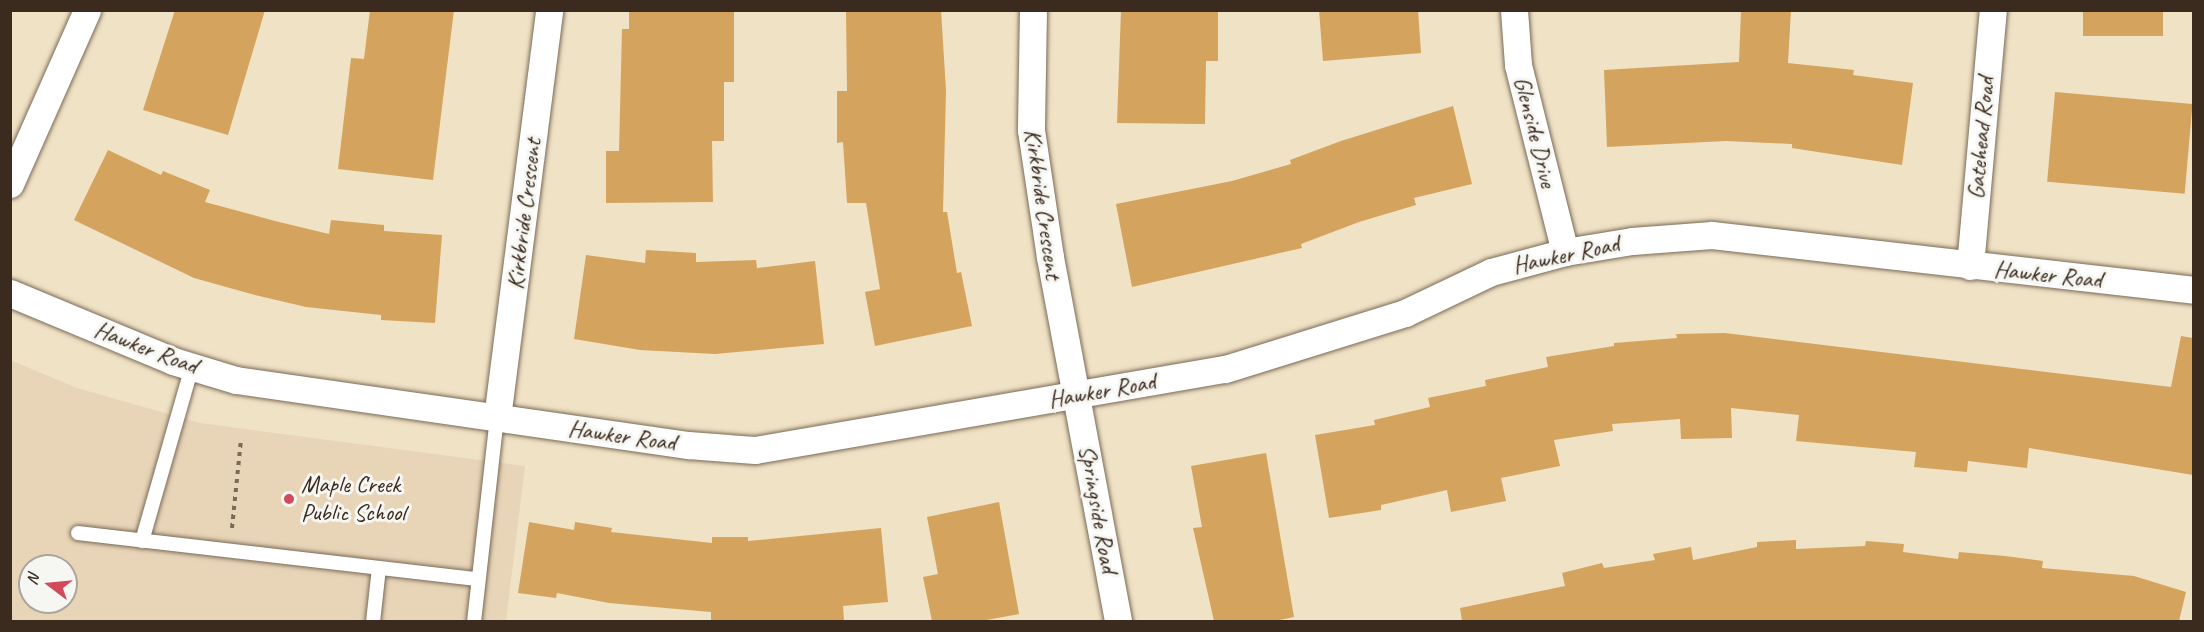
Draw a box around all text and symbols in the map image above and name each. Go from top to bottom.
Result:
street label: Glenside Drive [1507,74,1563,190]
street label: Gatehead Road [1961,76,2001,200]
street label: Kirkbride Crescent [1018,127,1068,281]
street label: Kirkbride Crescent [500,137,548,291]
street label: Hawker Road [1511,230,1621,280]
street label: Hawker Road [1993,255,2103,295]
street label: Hawker Road [91,315,201,381]
street label: Hawker Road [1047,367,1157,415]
street label: Hawker Road [567,414,677,458]
street label: Springside Road [1073,443,1123,575]
place label: Maple Creek Public School [301,471,405,527]
marker: Maple Creek Public School [282,492,296,506]
north arrow [18,554,78,614]
text: N [22,572,44,587]

